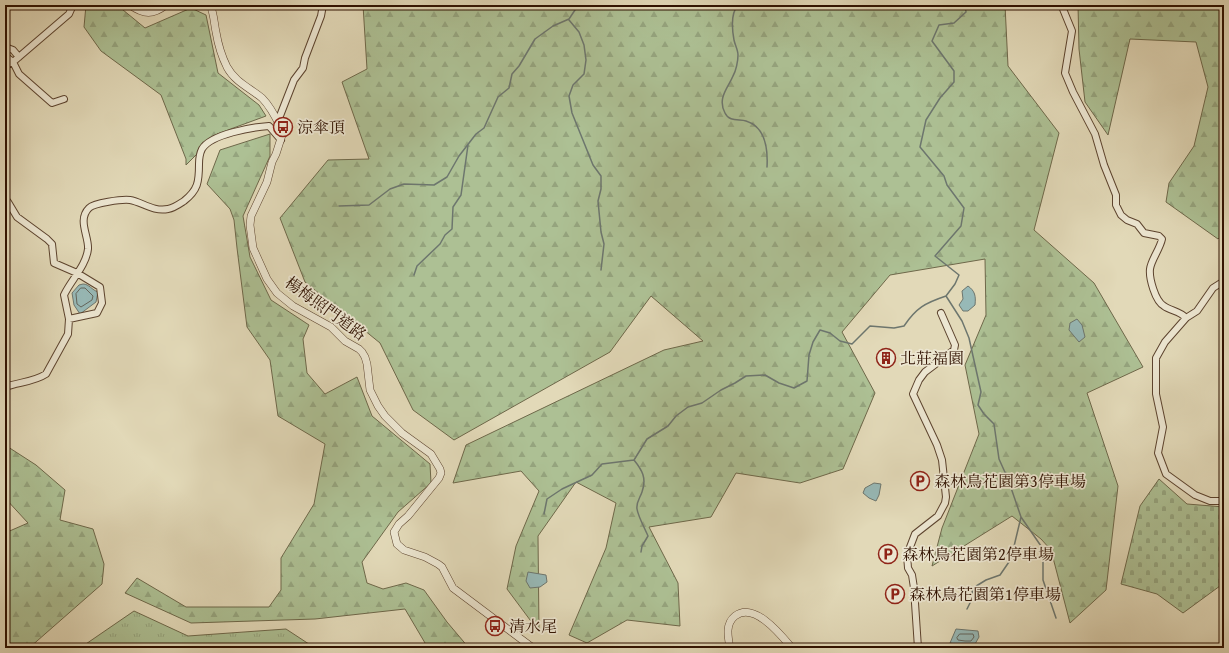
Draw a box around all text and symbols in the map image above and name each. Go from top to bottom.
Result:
place label: 涼傘頂 [297,115,345,139]
bus stop icon: 涼傘頂 [272,116,294,138]
street label: 楊梅照門道路 [280,270,372,346]
place label: 北莊福園 [900,346,964,370]
building icon: 北莊福園 [875,347,897,369]
place label: 森林鳥花園第3停車場 [934,469,1086,493]
parking icon: 森林鳥花園第3停車場 [909,470,931,492]
place label: 森林鳥花園第2停車場 [902,542,1054,566]
parking icon: 森林鳥花園第2停車場 [877,543,899,565]
place label: 森林鳥花園第1停車場 [909,582,1061,606]
parking icon: 森林鳥花園第1停車場 [884,583,906,605]
place label: 清水尾 [509,614,557,638]
bus stop icon: 清水尾 [484,615,506,637]

